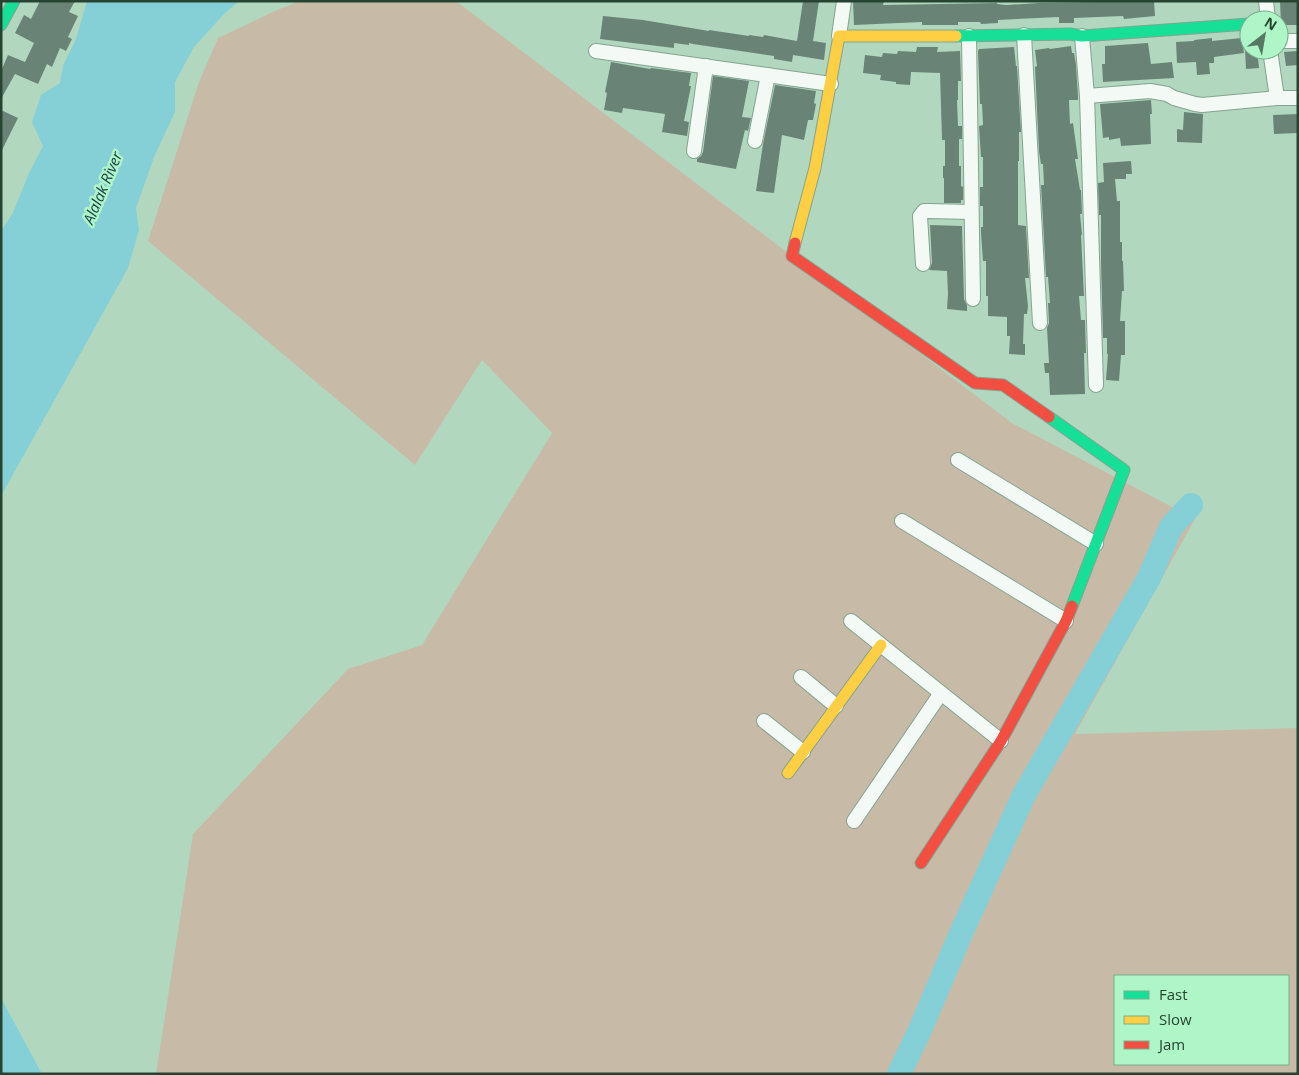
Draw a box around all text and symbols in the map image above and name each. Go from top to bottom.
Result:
north arrow [1239,10,1289,60]
text: N [1261,12,1281,35]
water label: Alalak River [77,147,127,228]
legend [1114,975,1289,1065]
text: Fast [1159,984,1188,1004]
text: Slow [1159,1009,1192,1029]
text: Jam [1157,1034,1185,1054]

